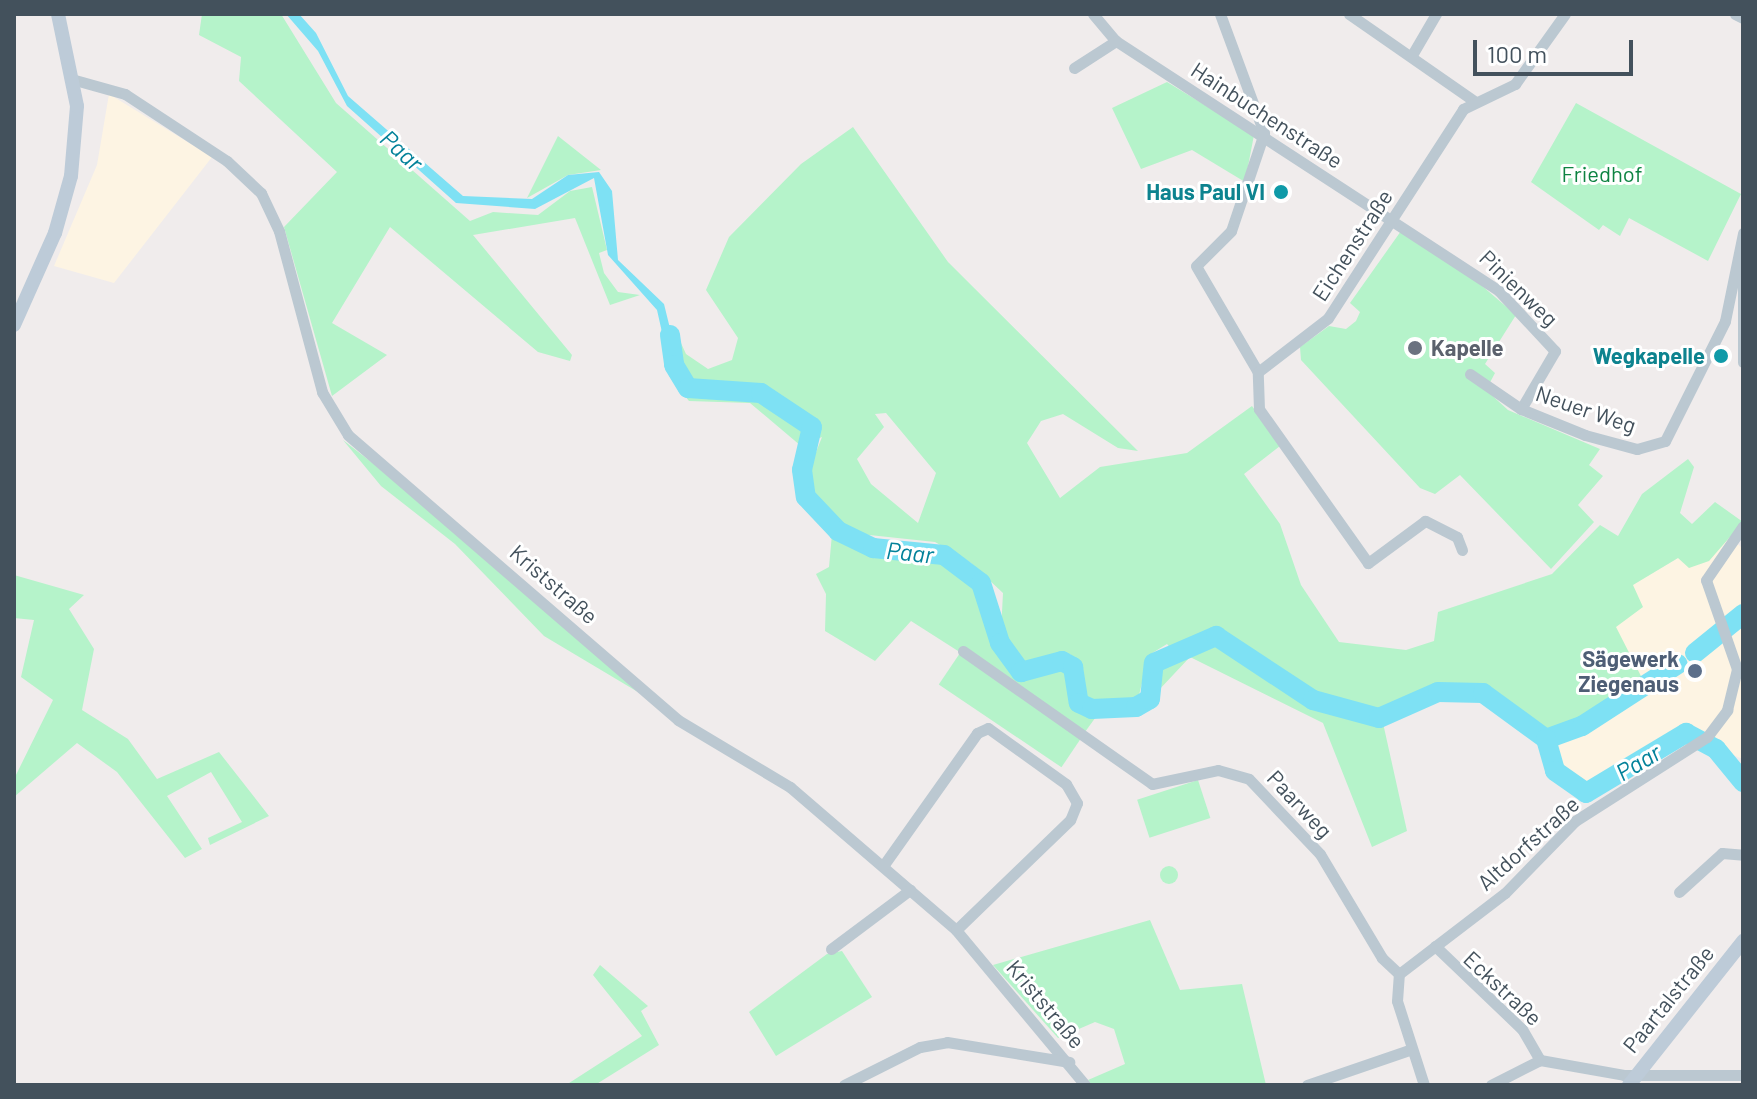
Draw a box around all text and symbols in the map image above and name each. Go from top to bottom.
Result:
scale bar [1477,24,1637,74]
text: 100 m [1487,39,1547,68]
street label: Hainbuchenstraße [1186,56,1348,174]
water label: Paar [375,123,429,177]
park label: Friedhof [1562,161,1642,187]
place label: Haus Paul VI [1146,179,1265,205]
marker: Haus Paul VI [1272,183,1290,201]
street label: Eichenstraße [1306,184,1398,306]
street label: Pinienweg [1474,244,1564,332]
place label: Kapelle [1431,335,1504,361]
marker: Kapelle [1406,339,1424,357]
place label: Wegkapelle [1593,343,1705,369]
marker: Wegkapelle [1712,347,1730,365]
street label: Neuer Weg [1532,380,1640,438]
water label: Paar [885,535,935,569]
street label: Kriststraße [505,539,603,629]
place label: Sägewerk Ziegenaus [1578,645,1679,696]
marker: Sägewerk Ziegenaus [1686,662,1704,680]
water label: Paar [1610,737,1666,787]
street label: Paarweg [1262,765,1338,843]
street label: Altdorfstraße [1472,790,1584,896]
street label: Paartalstraße [1617,940,1719,1058]
street label: Eckstraße [1458,945,1548,1031]
street label: Kriststraße [1001,954,1091,1054]

